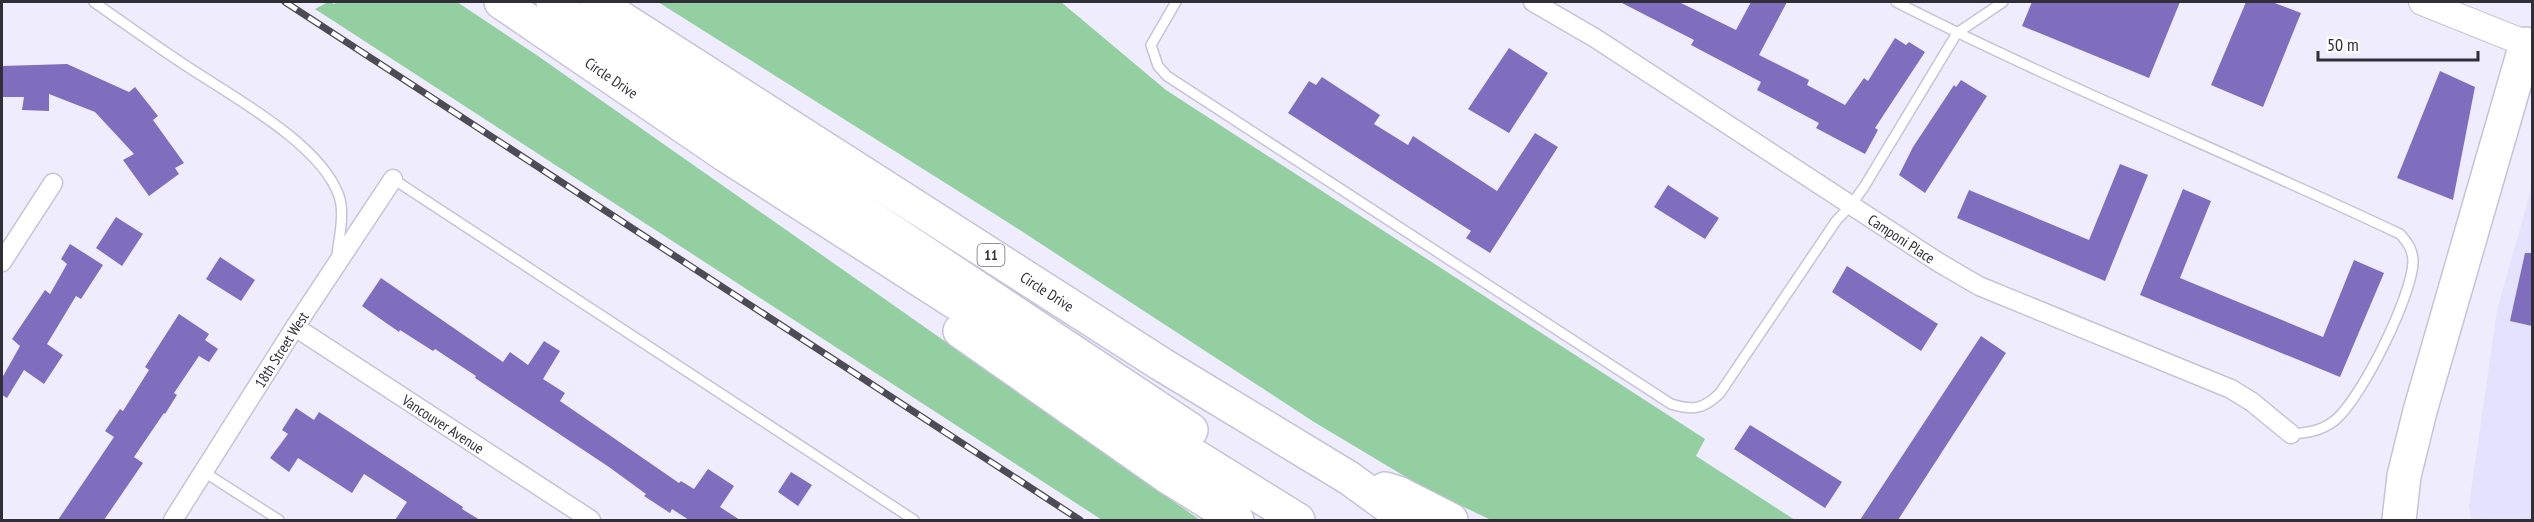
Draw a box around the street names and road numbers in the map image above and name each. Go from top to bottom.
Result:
street label: Circle Drive [582,53,642,102]
street label: Camponi Place [1865,210,1939,267]
road number: 11 [978,244,1004,266]
street label: Circle Drive [1017,267,1078,315]
street label: 18th Street West [250,308,312,391]
street label: Vancouver Avenue [398,390,488,457]

